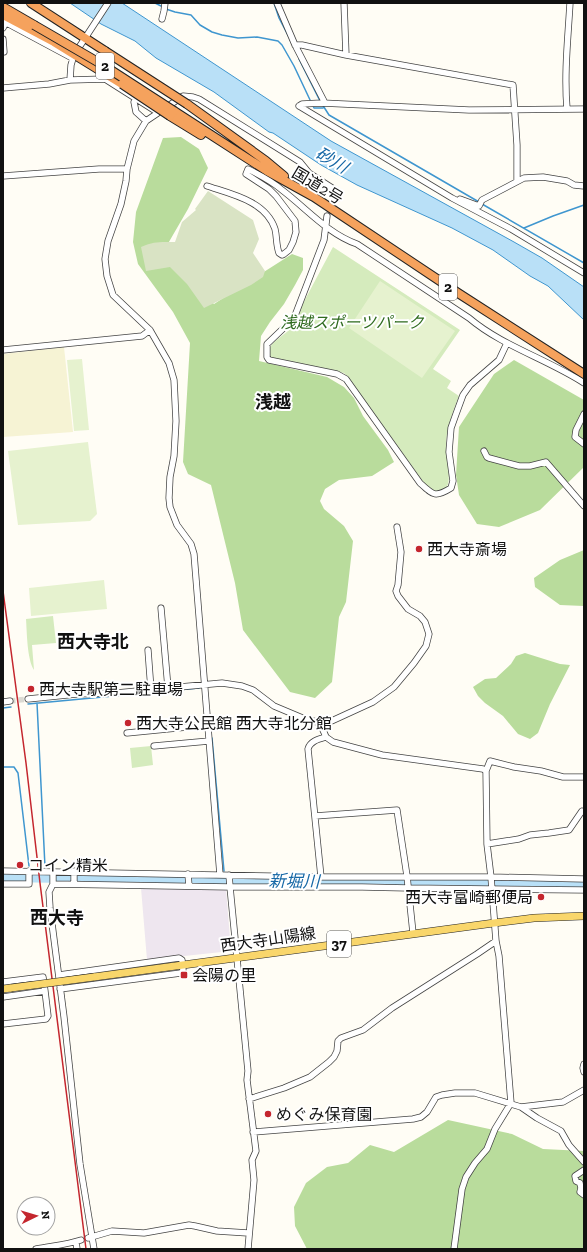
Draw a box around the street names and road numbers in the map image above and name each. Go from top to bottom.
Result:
road number: 2 [96,53,114,79]
street label: 国道2号 [289,163,347,208]
road number: 2 [439,274,457,300]
street label: 西大寺山陽線 [219,923,317,956]
road number: 37 [327,931,351,957]

